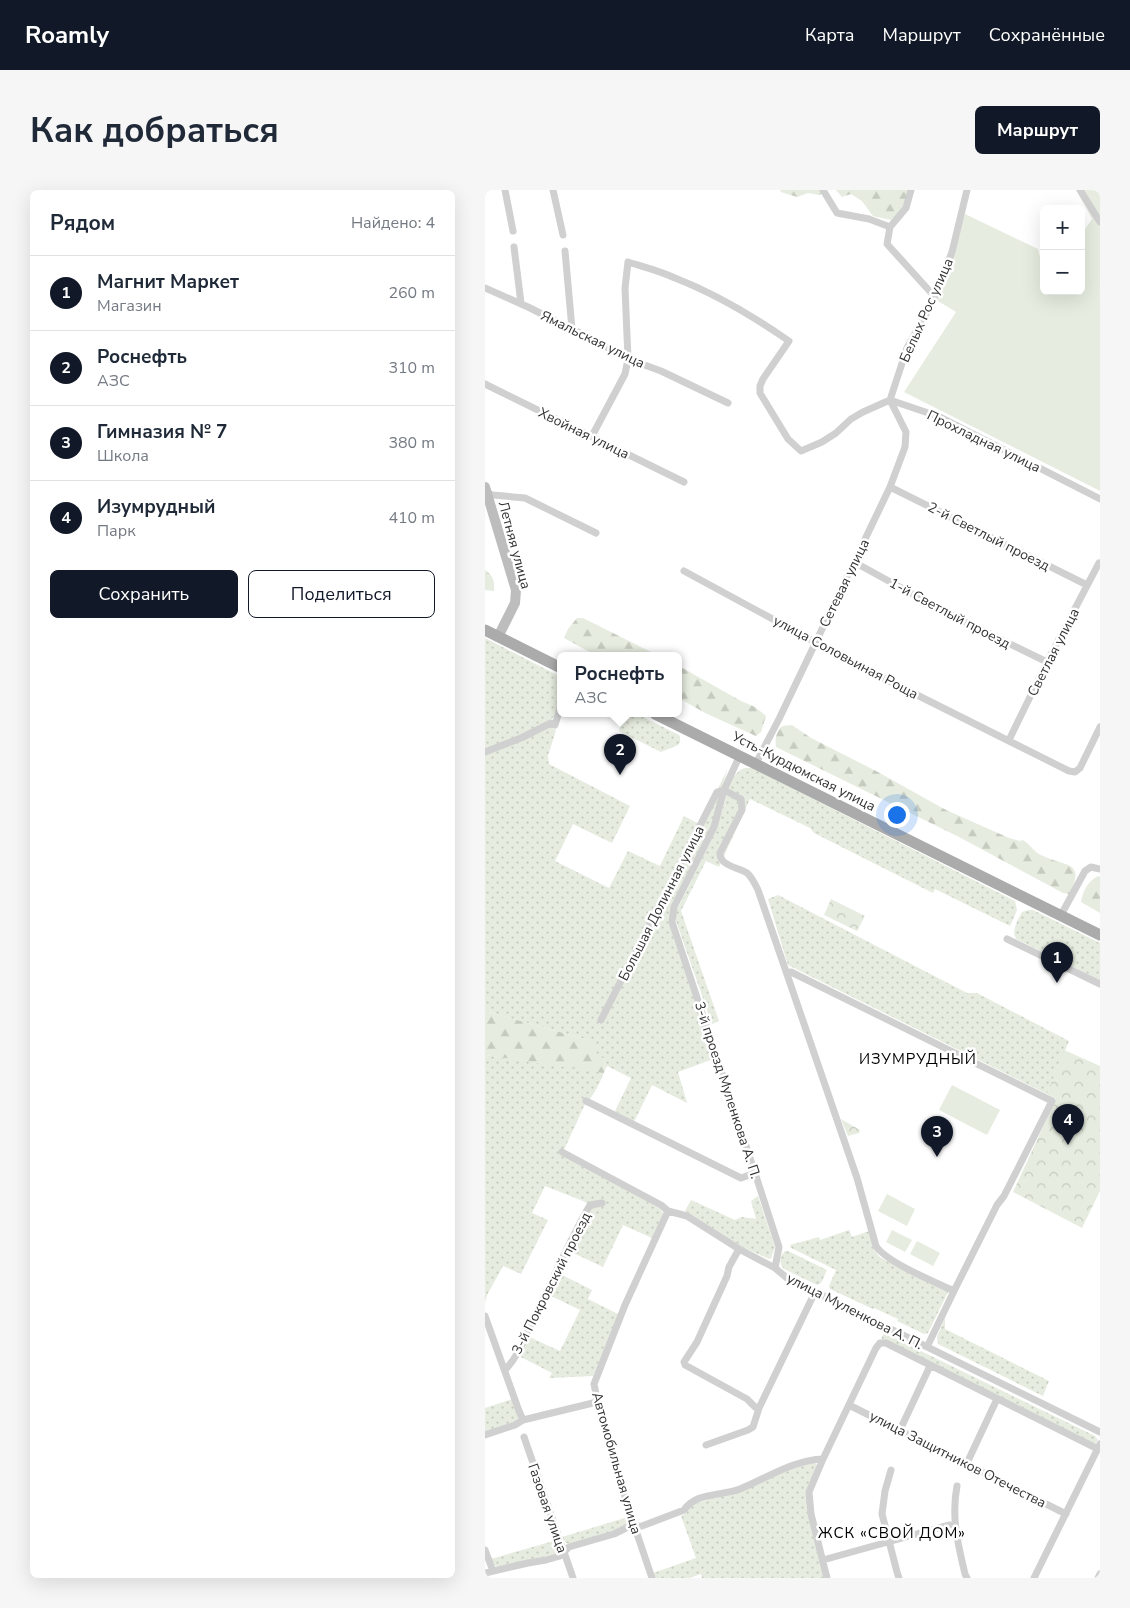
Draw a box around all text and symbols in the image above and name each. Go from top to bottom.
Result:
text: Roamly [25,19,109,51]
text: Карта [805,23,855,47]
text: Маршрут [883,23,961,47]
text: Сохранённые [989,23,1105,47]
button: Маршрут [975,106,1100,154]
text: Как добраться [30,107,279,154]
map controls [1040,205,1085,295]
button: + [1040,205,1085,250]
text: Рядом [50,209,115,237]
text: Найдено: 4 [351,212,435,234]
button: − [1040,250,1085,295]
street label: Белых Рос улица [895,255,958,365]
text: Магнит Маркет [97,269,239,295]
text: 1 [61,282,71,304]
text: 260 m [388,282,435,304]
text: Магазин [97,295,162,317]
street label: Ямальская улица [538,306,648,373]
text: Роснефть [97,344,187,370]
text: 2 [61,357,71,379]
text: 310 m [388,357,435,379]
text: АЗС [97,370,130,392]
street label: Хвойная улица [535,403,632,464]
street label: Прохладная улица [924,406,1044,477]
text: Гимназия № 7 [97,419,227,445]
text: 3 [61,432,71,454]
text: 380 m [388,432,435,454]
text: Школа [97,445,149,467]
text: Изумрудный [97,494,215,520]
street label: 2-й Светлый проезд [925,497,1053,575]
street label: Летняя улица [494,499,535,591]
text: 4 [61,507,71,529]
text: 410 m [388,507,435,529]
text: Парк [97,520,136,542]
street label: Сетевая улица [815,536,874,631]
button: Сохранить [50,570,238,618]
button: Поделиться [248,570,435,618]
street label: 1-й Светлый проезд [886,574,1014,653]
street label: Светлая улица [1023,605,1084,700]
street label: улица Соловьиная Роща [770,611,922,704]
popup [557,652,682,717]
text: Роснефть [574,661,665,687]
text: АЗС [574,687,607,709]
street label: Усть-Курдюмская улица [728,727,879,816]
pin: 2 [604,734,636,775]
your location [884,802,910,828]
street label: Большая Долинная улица [614,823,709,984]
pin: 1 [1041,942,1073,983]
street label: 3-й проезд Муленкова А. П. [690,999,765,1181]
district label: ИЗУМРУДНЫЙ [859,1049,977,1069]
pin: 4 [1052,1104,1084,1145]
pin: 3 [921,1116,953,1157]
street label: 3-й Покровский проезд [507,1209,596,1358]
street label: улица Муленкова А. П. [783,1269,926,1354]
street label: Автомобильная улица [587,1390,646,1536]
street label: улица Защитников Отечества [866,1407,1049,1512]
street label: Газовая улица [523,1461,572,1555]
district label: ЖСК «СВОЙ ДОМ» [818,1523,966,1543]

